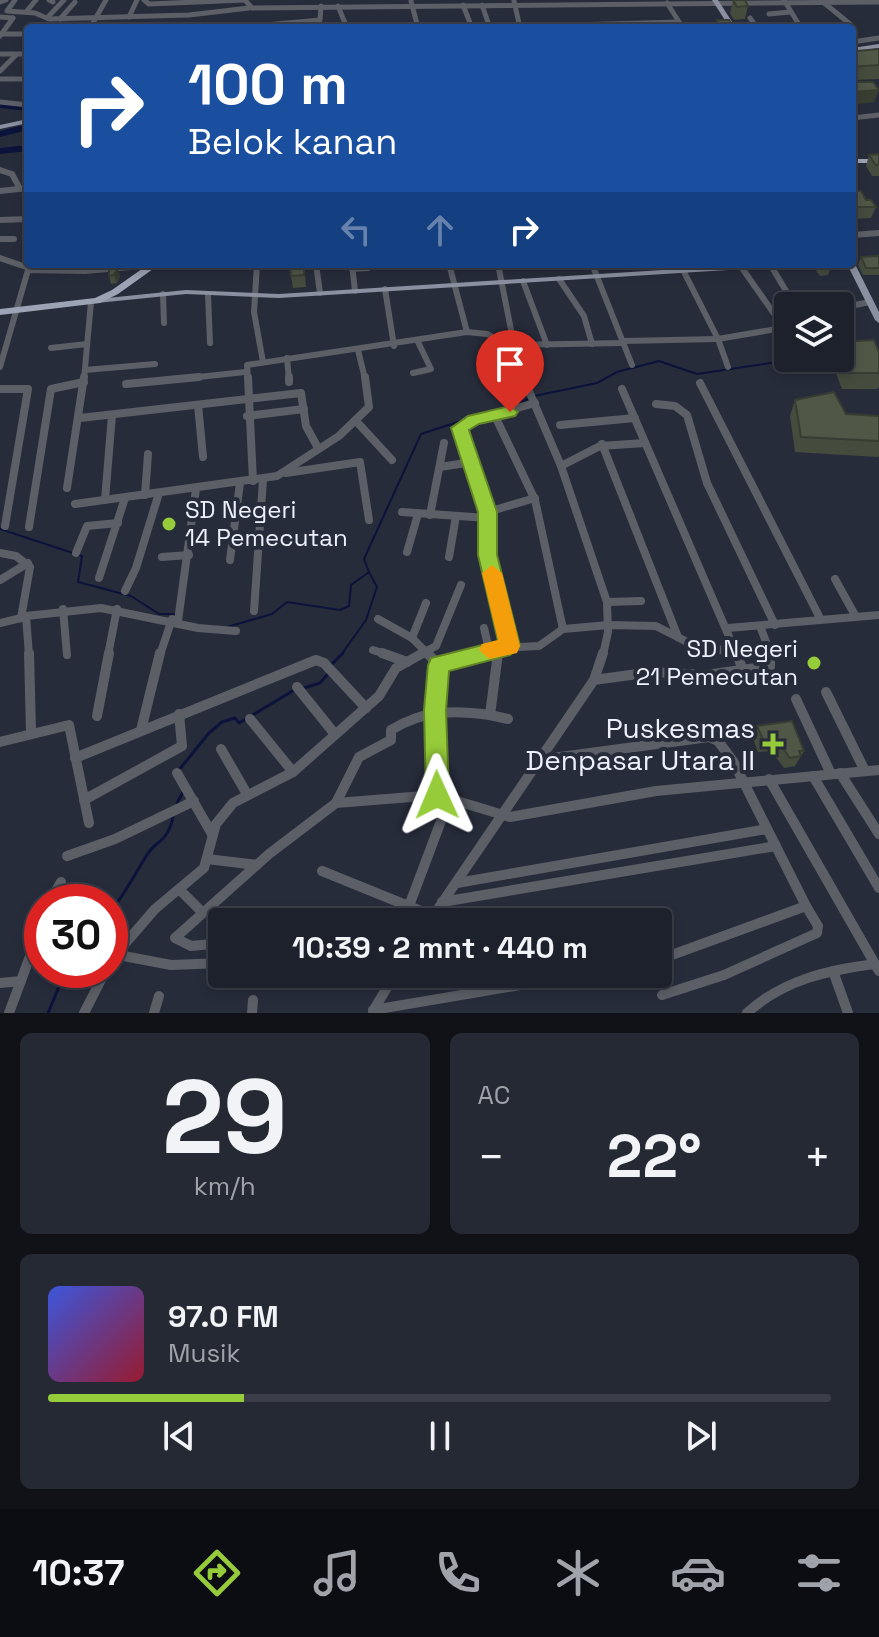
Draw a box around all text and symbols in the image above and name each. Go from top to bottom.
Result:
text: 100 m [188,49,348,120]
icon: right [56,56,160,160]
text: Belok kanan [188,119,397,165]
icon: left [334,208,378,252]
icon: ahead [418,208,462,252]
icon: right [502,208,546,252]
map controls [774,292,854,372]
button: layers [774,292,854,372]
pin [476,330,544,412]
icon: arrive [488,342,532,386]
place label: SD Negeri 14 Pemecutan [185,494,348,553]
marker: SD Negeri 14 Pemecutan [160,515,178,533]
place label: SD Negeri 21 Pemecutan [636,633,798,692]
marker: SD Negeri 21 Pemecutan [805,654,823,672]
place label: Puskesmas Denpasar Utara II [526,710,755,778]
marker: Puskesmas Denpasar Utara II [762,733,784,755]
position arrow [395,753,479,837]
speed limit sign: 30 [24,884,128,988]
text: 10:39 · 2 mnt · 440 m [292,928,588,967]
text: 29 [162,1051,288,1183]
text: AC [478,1078,510,1112]
text: 22° [607,1118,702,1195]
text: − [478,1129,505,1185]
text: + [804,1129,831,1185]
text: km/h [194,1169,256,1203]
text: 97.0 FM [168,1297,279,1336]
text: Musik [168,1336,240,1370]
icon: previous [157,1414,201,1458]
icon: pause [418,1414,462,1458]
icon: next [679,1414,723,1458]
icon: directions [189,1545,245,1601]
icon: music [309,1545,365,1601]
icon: phone [430,1545,486,1601]
icon: climate [550,1545,606,1601]
icon: car [670,1545,726,1601]
icon: filters [791,1545,847,1601]
text: 10:37 [32,1550,124,1596]

